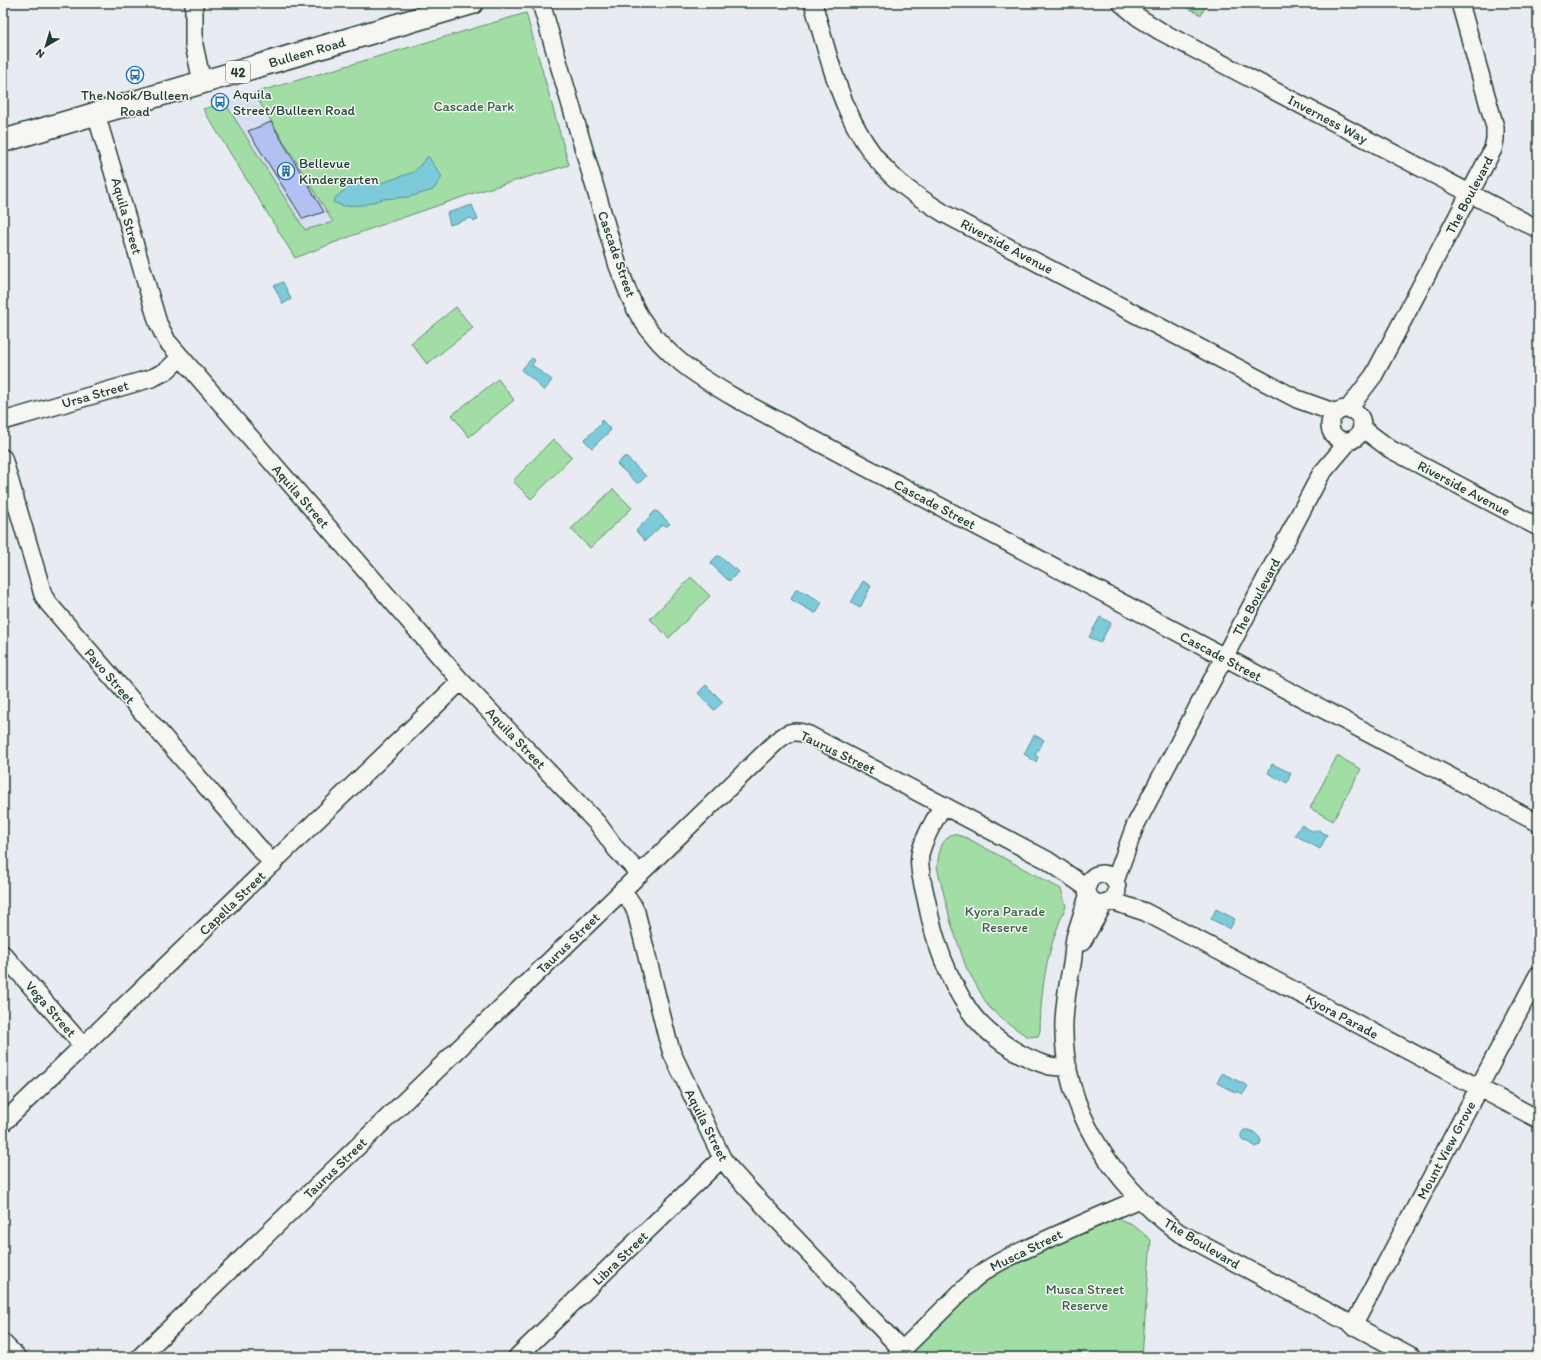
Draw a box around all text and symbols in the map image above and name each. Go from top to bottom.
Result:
north arrow [26,26,66,66]
street label: Bulleen Road [267,33,348,72]
text: N [33,46,47,61]
road number: 42 [226,61,250,83]
bus stop icon: The Nook/Bulleen Road [125,65,145,85]
place label: Aquila Street/Bulleen Road [233,86,356,119]
place label: The Nook/Bulleen Road [81,87,189,120]
street label: Inverness Way [1285,91,1371,148]
bus stop icon: Aquila Street/Bulleen Road [210,92,230,112]
park label: Cascade Park [434,98,514,115]
street label: The Boulevard [1442,153,1497,237]
place label: Bellevue Kindergarten [299,155,379,188]
building icon: Bellevue Kindergarten [276,161,296,181]
street label: Aquila Street [107,176,146,256]
street label: Cascade Street [594,209,639,300]
street label: Riverside Avenue [958,215,1056,278]
street label: Ursa Street [60,377,131,412]
street label: Riverside Avenue [1415,457,1513,520]
street label: Aquila Street [268,461,333,532]
street label: Cascade Street [891,476,979,533]
street label: The Boulevard [1229,555,1284,639]
street label: Cascade Street [1177,628,1265,685]
street label: Pavo Street [81,645,139,708]
street label: Aquila Street [482,704,549,773]
street label: Taurus Street [797,727,878,778]
street label: Capella Street [196,867,269,939]
park label: Kyora Parade Reserve [965,903,1046,936]
street label: Taurus Street [533,909,604,978]
street label: Vega Street [22,978,80,1041]
street label: Kyora Parade [1302,990,1382,1043]
street label: Aquila Street [681,1086,732,1164]
street label: Mount View Grove [1413,1098,1480,1202]
street label: Taurus Street [300,1134,371,1203]
street label: The Boulevard [1160,1214,1243,1273]
street label: Musca Street [987,1226,1065,1275]
street label: Libra Street [589,1228,652,1289]
park label: Musca Street Reserve [1046,1281,1124,1314]

